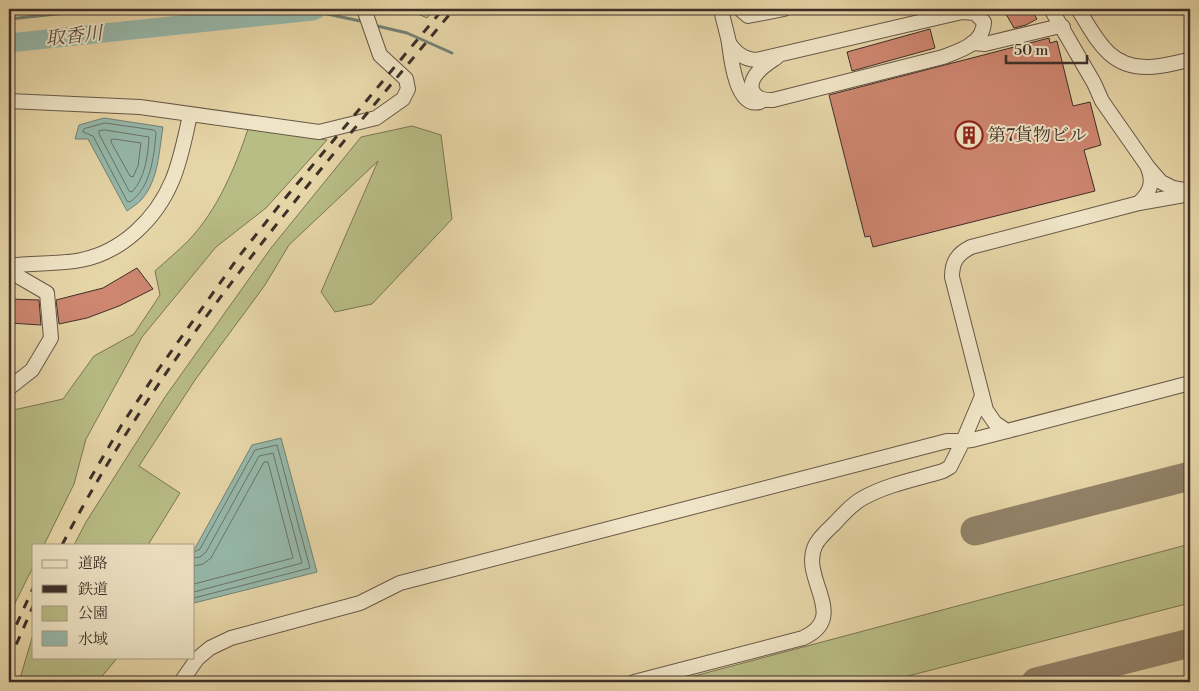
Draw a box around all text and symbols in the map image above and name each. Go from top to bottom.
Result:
water label: 取香川 [44,21,106,51]
scale bar [1006,32,1088,64]
text: 50 m [1014,41,1048,60]
building icon: 第7貨物ビル [954,120,984,150]
place label: 第7貨物ビル [988,124,1087,147]
legend [32,544,195,658]
text: 道路 [78,554,108,573]
text: 鉄道 [78,580,108,599]
text: 公園 [78,604,108,623]
text: 水域 [78,630,108,649]

